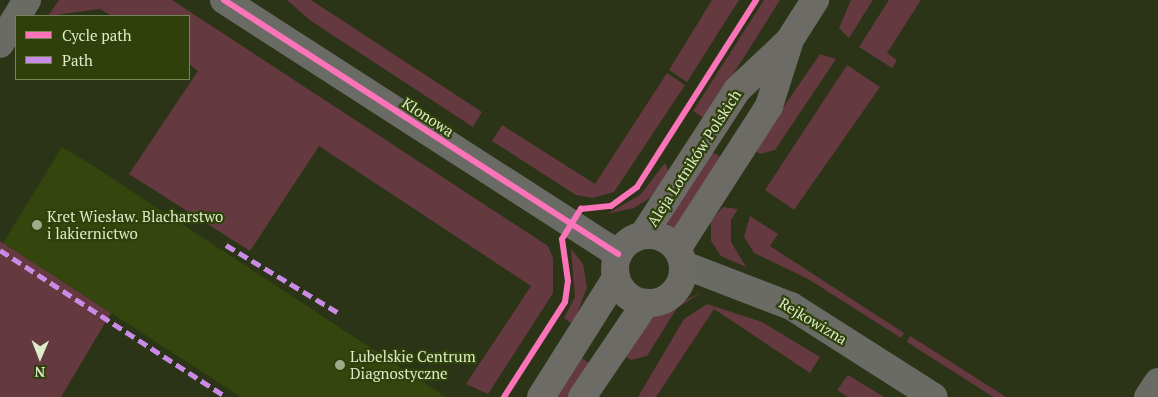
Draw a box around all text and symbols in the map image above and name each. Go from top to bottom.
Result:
legend [15,15,190,80]
text: Cycle path [62,25,132,45]
text: Path [62,50,93,70]
street label: Aleja Lotników Polskich [643,86,745,230]
street label: Klonowa [399,94,457,140]
place label: Kret Wiesław. Blacharstwo i lakiernictwo [47,207,224,242]
marker: Kret Wiesław. Blacharstwo i lakiernictwo [31,219,43,231]
street label: Rejkowizna [776,294,850,348]
north arrow [15,332,65,382]
place label: Lubelskie Centrum Diagnostyczne [350,347,476,382]
marker: Lubelskie Centrum Diagnostyczne [334,359,346,371]
text: N [34,363,45,382]

